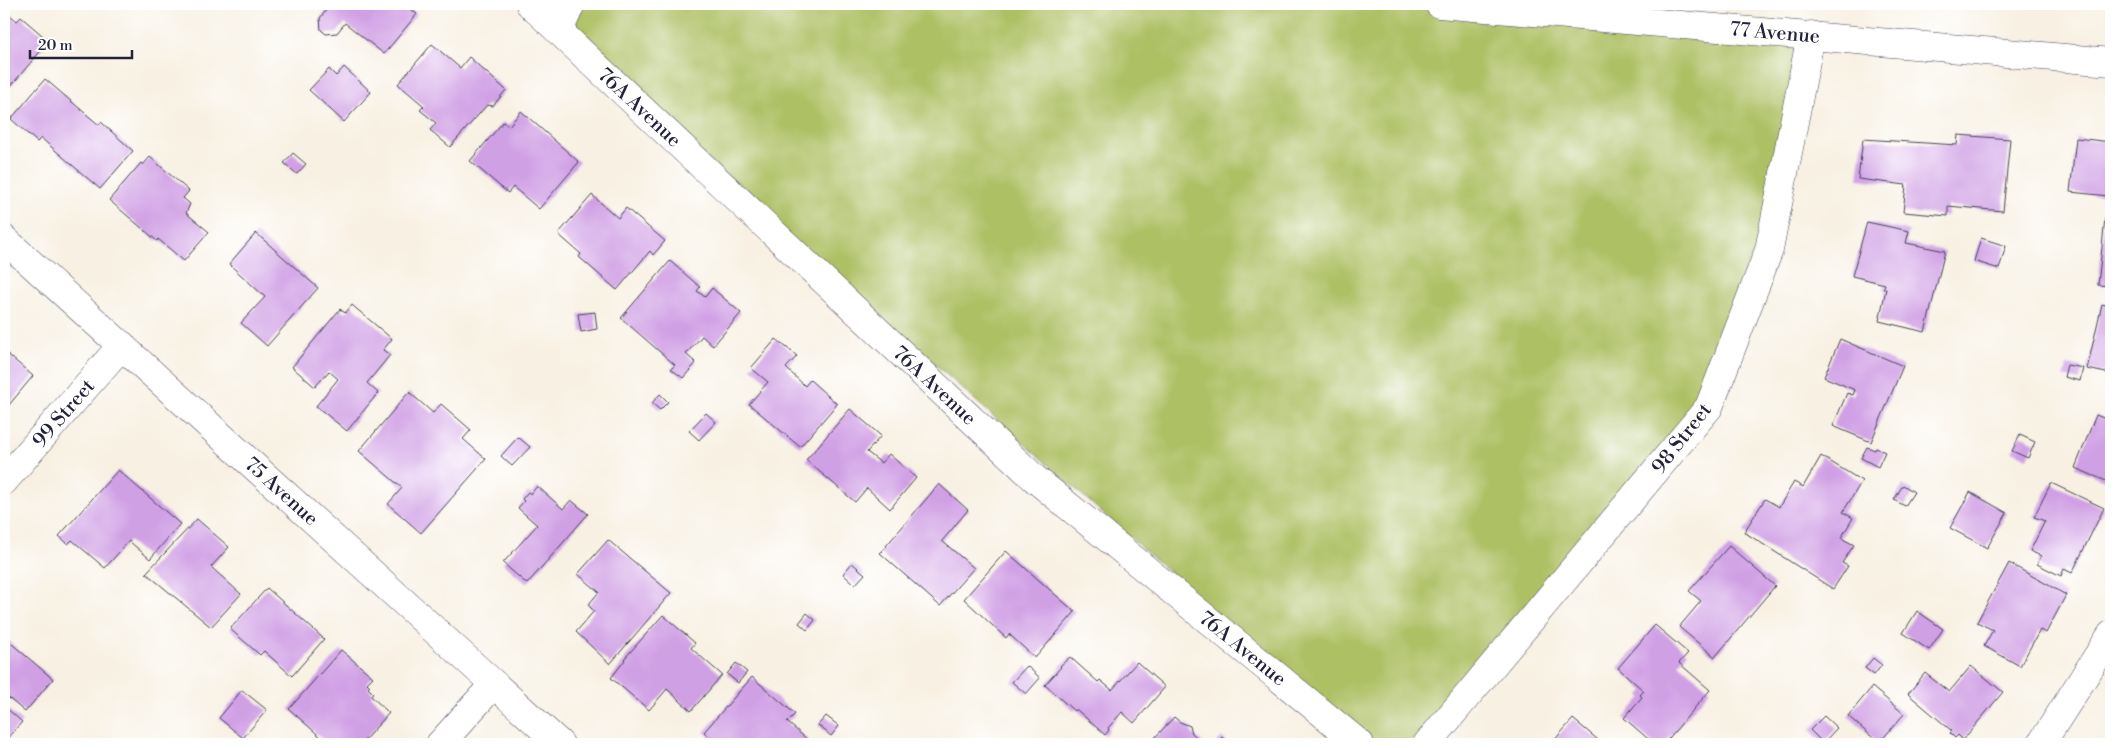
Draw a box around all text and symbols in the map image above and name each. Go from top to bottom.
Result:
street label: 77 Avenue [1729,17,1821,50]
scale bar [30,28,132,60]
text: 20 m [38,36,73,55]
street label: 76A Avenue [592,63,686,153]
street label: 76A Avenue [887,341,981,431]
street label: 99 Street [28,375,101,453]
street label: 98 Street [1647,399,1718,479]
street label: 75 Avenue [239,452,323,532]
street label: 76A Avenue [1193,606,1291,692]

